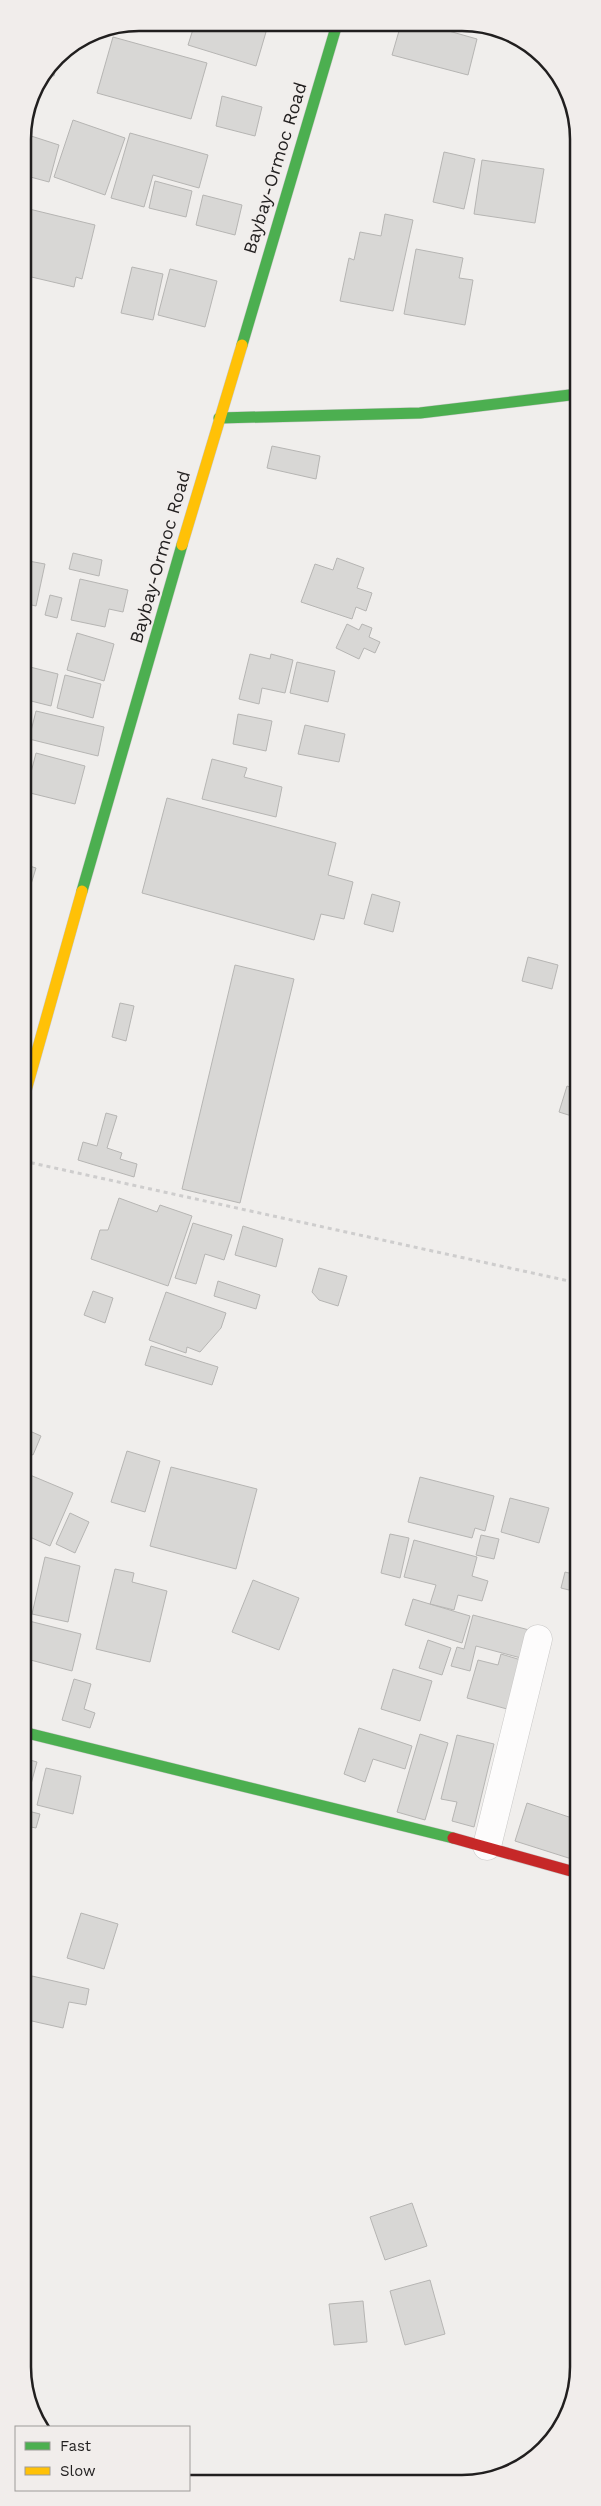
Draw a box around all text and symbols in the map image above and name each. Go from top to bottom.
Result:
street label: Baybay-Ormoc Road [238,79,311,256]
street label: Baybay-Ormoc Road [125,468,194,646]
legend [15,2426,190,2491]
text: Fast [60,2437,92,2455]
text: Slow [60,2462,96,2480]

